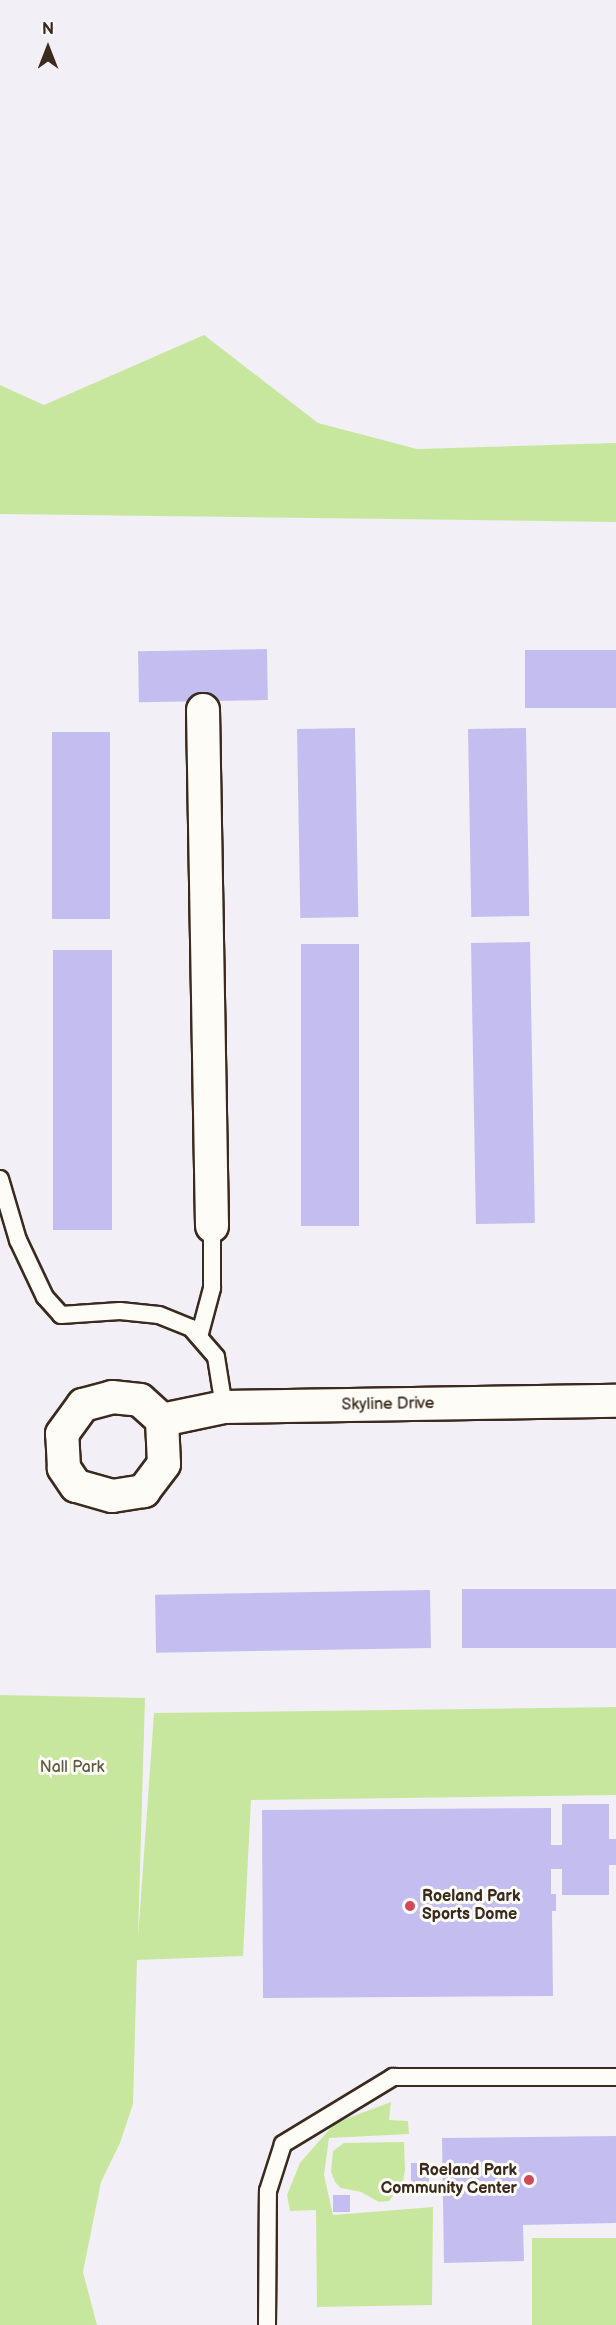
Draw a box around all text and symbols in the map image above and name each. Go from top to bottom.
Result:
north arrow [18,18,78,78]
text: N [42,20,54,39]
street label: Skyline Drive [341,1395,435,1415]
park label: Nall Park [40,1758,104,1778]
place label: Roeland Park Sports Dome [422,1887,520,1925]
marker: Roeland Park Sports Dome [403,1899,417,1913]
place label: Roeland Park Community Center [380,2161,517,2199]
marker: Roeland Park Community Center [522,2173,536,2187]

